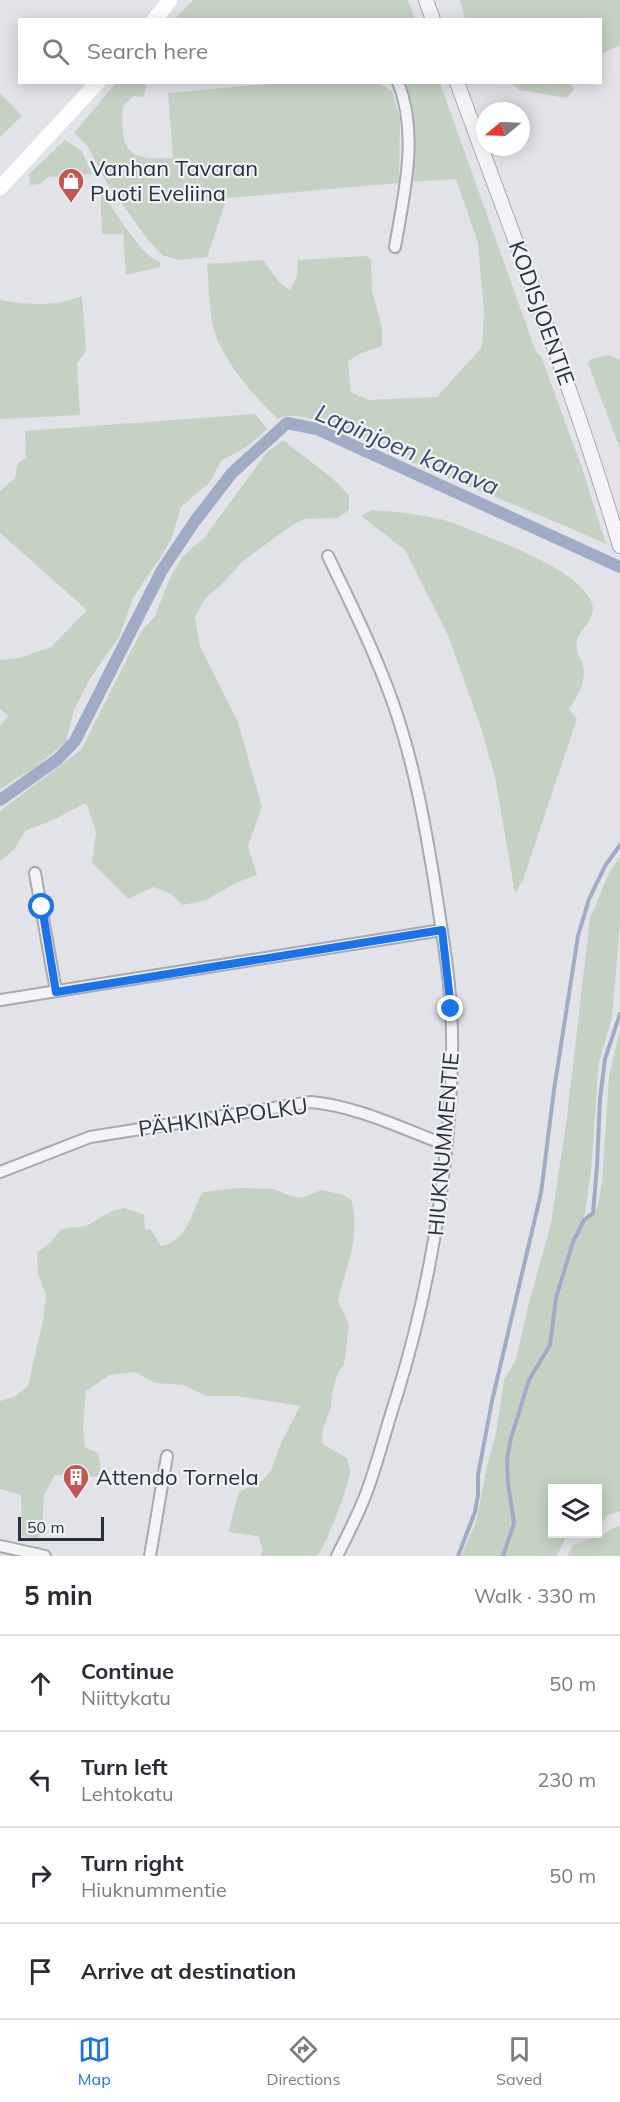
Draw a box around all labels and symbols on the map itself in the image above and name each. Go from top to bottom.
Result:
north arrow [476,102,530,156]
place label: Vanhan Tavaran Puoti Eveliina [90,154,258,207]
shop icon: Vanhan Tavaran Puoti Eveliina [56,166,86,204]
street label: KODISJOENTIE [503,237,581,389]
water label: Lapinjoen kanava [311,397,504,501]
route start [28,893,54,919]
route end [437,995,463,1021]
street label: HIUKNUMMENTIE [421,1051,465,1237]
street label: PÄHKINÄPOLKU [136,1091,310,1143]
building icon: Attendo Tornela [61,1462,91,1500]
place label: Attendo Tornela [96,1463,259,1491]
scale bar [18,1514,104,1542]

